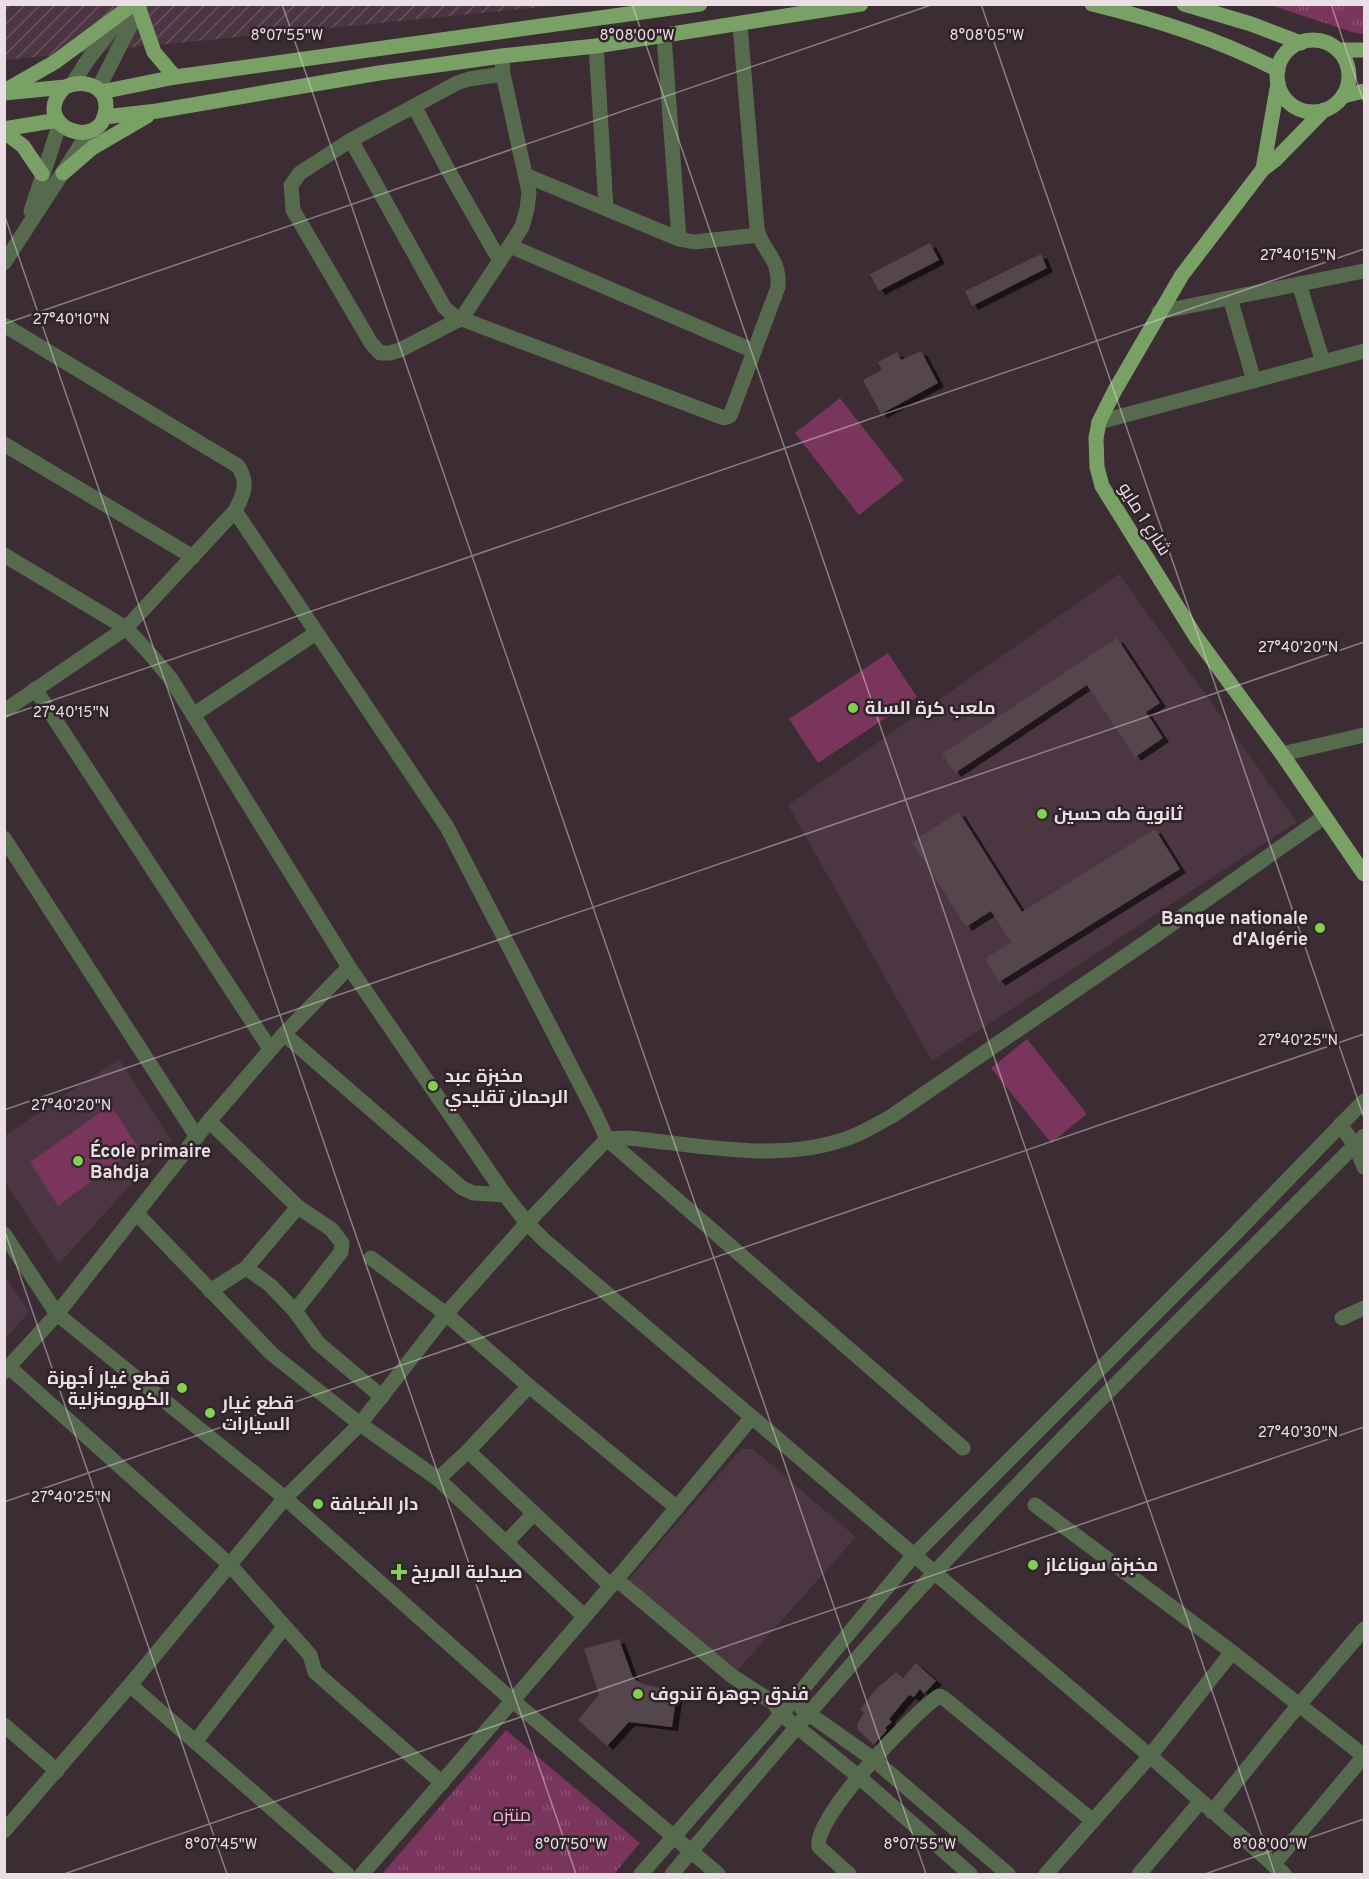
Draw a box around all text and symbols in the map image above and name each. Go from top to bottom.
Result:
text: 8°07'55"W [251,27,323,46]
text: 8°08'00"W [599,27,675,46]
text: 8°08'05"W [950,27,1024,46]
text: 27°40'15"N [1260,247,1336,266]
text: 27°40'10"N [32,311,110,330]
street label: شارع 1 مايو [1112,479,1175,561]
text: 27°40'20"N [1258,639,1338,658]
place label: ملعب كرة السلة [865,698,996,721]
marker: ملعب كرة السلة [846,701,860,715]
text: 27°40'15"N [33,704,109,723]
place label: ثانوية طه حسين [1054,804,1183,827]
marker: ثانوية طه حسين [1035,807,1049,821]
place label: Banque nationale d'Algérie [1161,908,1308,952]
marker: Banque nationale d'Algérie [1313,921,1327,935]
text: 27°40'25"N [1258,1032,1338,1051]
place label: مخبزة عبد الرحمان تقليدي [445,1066,568,1111]
marker: مخبزة عبد الرحمان تقليدي [426,1079,440,1093]
text: 27°40'20"N [31,1097,111,1116]
place label: École primaire Bahdja [90,1139,211,1185]
marker: École primaire Bahdja [71,1154,85,1168]
place label: قطع غيار أجهزة الكهرومنزلية [47,1365,170,1412]
marker: قطع غيار أجهزة الكهرومنزلية [175,1381,189,1395]
place label: قطع غيار السيارات [221,1393,294,1437]
marker: قطع غيار السيارات [203,1406,217,1420]
text: 27°40'30"N [1258,1424,1338,1443]
text: 27°40'25"N [31,1489,111,1508]
place label: دار الضيافة [330,1494,418,1517]
marker: دار الضيافة [311,1497,325,1511]
place label: مخبزة سوناغاز [1044,1555,1158,1578]
marker: مخبزة سوناغاز [1026,1558,1040,1572]
place label: صيدلية المريخ [411,1562,522,1585]
marker: صيدلية المريخ [392,1565,406,1579]
place label: فندق جوهرة تندوف [650,1684,809,1707]
marker: فندق جوهرة تندوف [631,1687,645,1701]
park label: منتزه [493,1805,531,1828]
text: 8°07'45"W [185,1836,257,1855]
text: 8°07'50"W [534,1836,608,1855]
text: 8°07'55"W [884,1836,956,1855]
text: 8°08'00"W [1232,1836,1308,1855]

